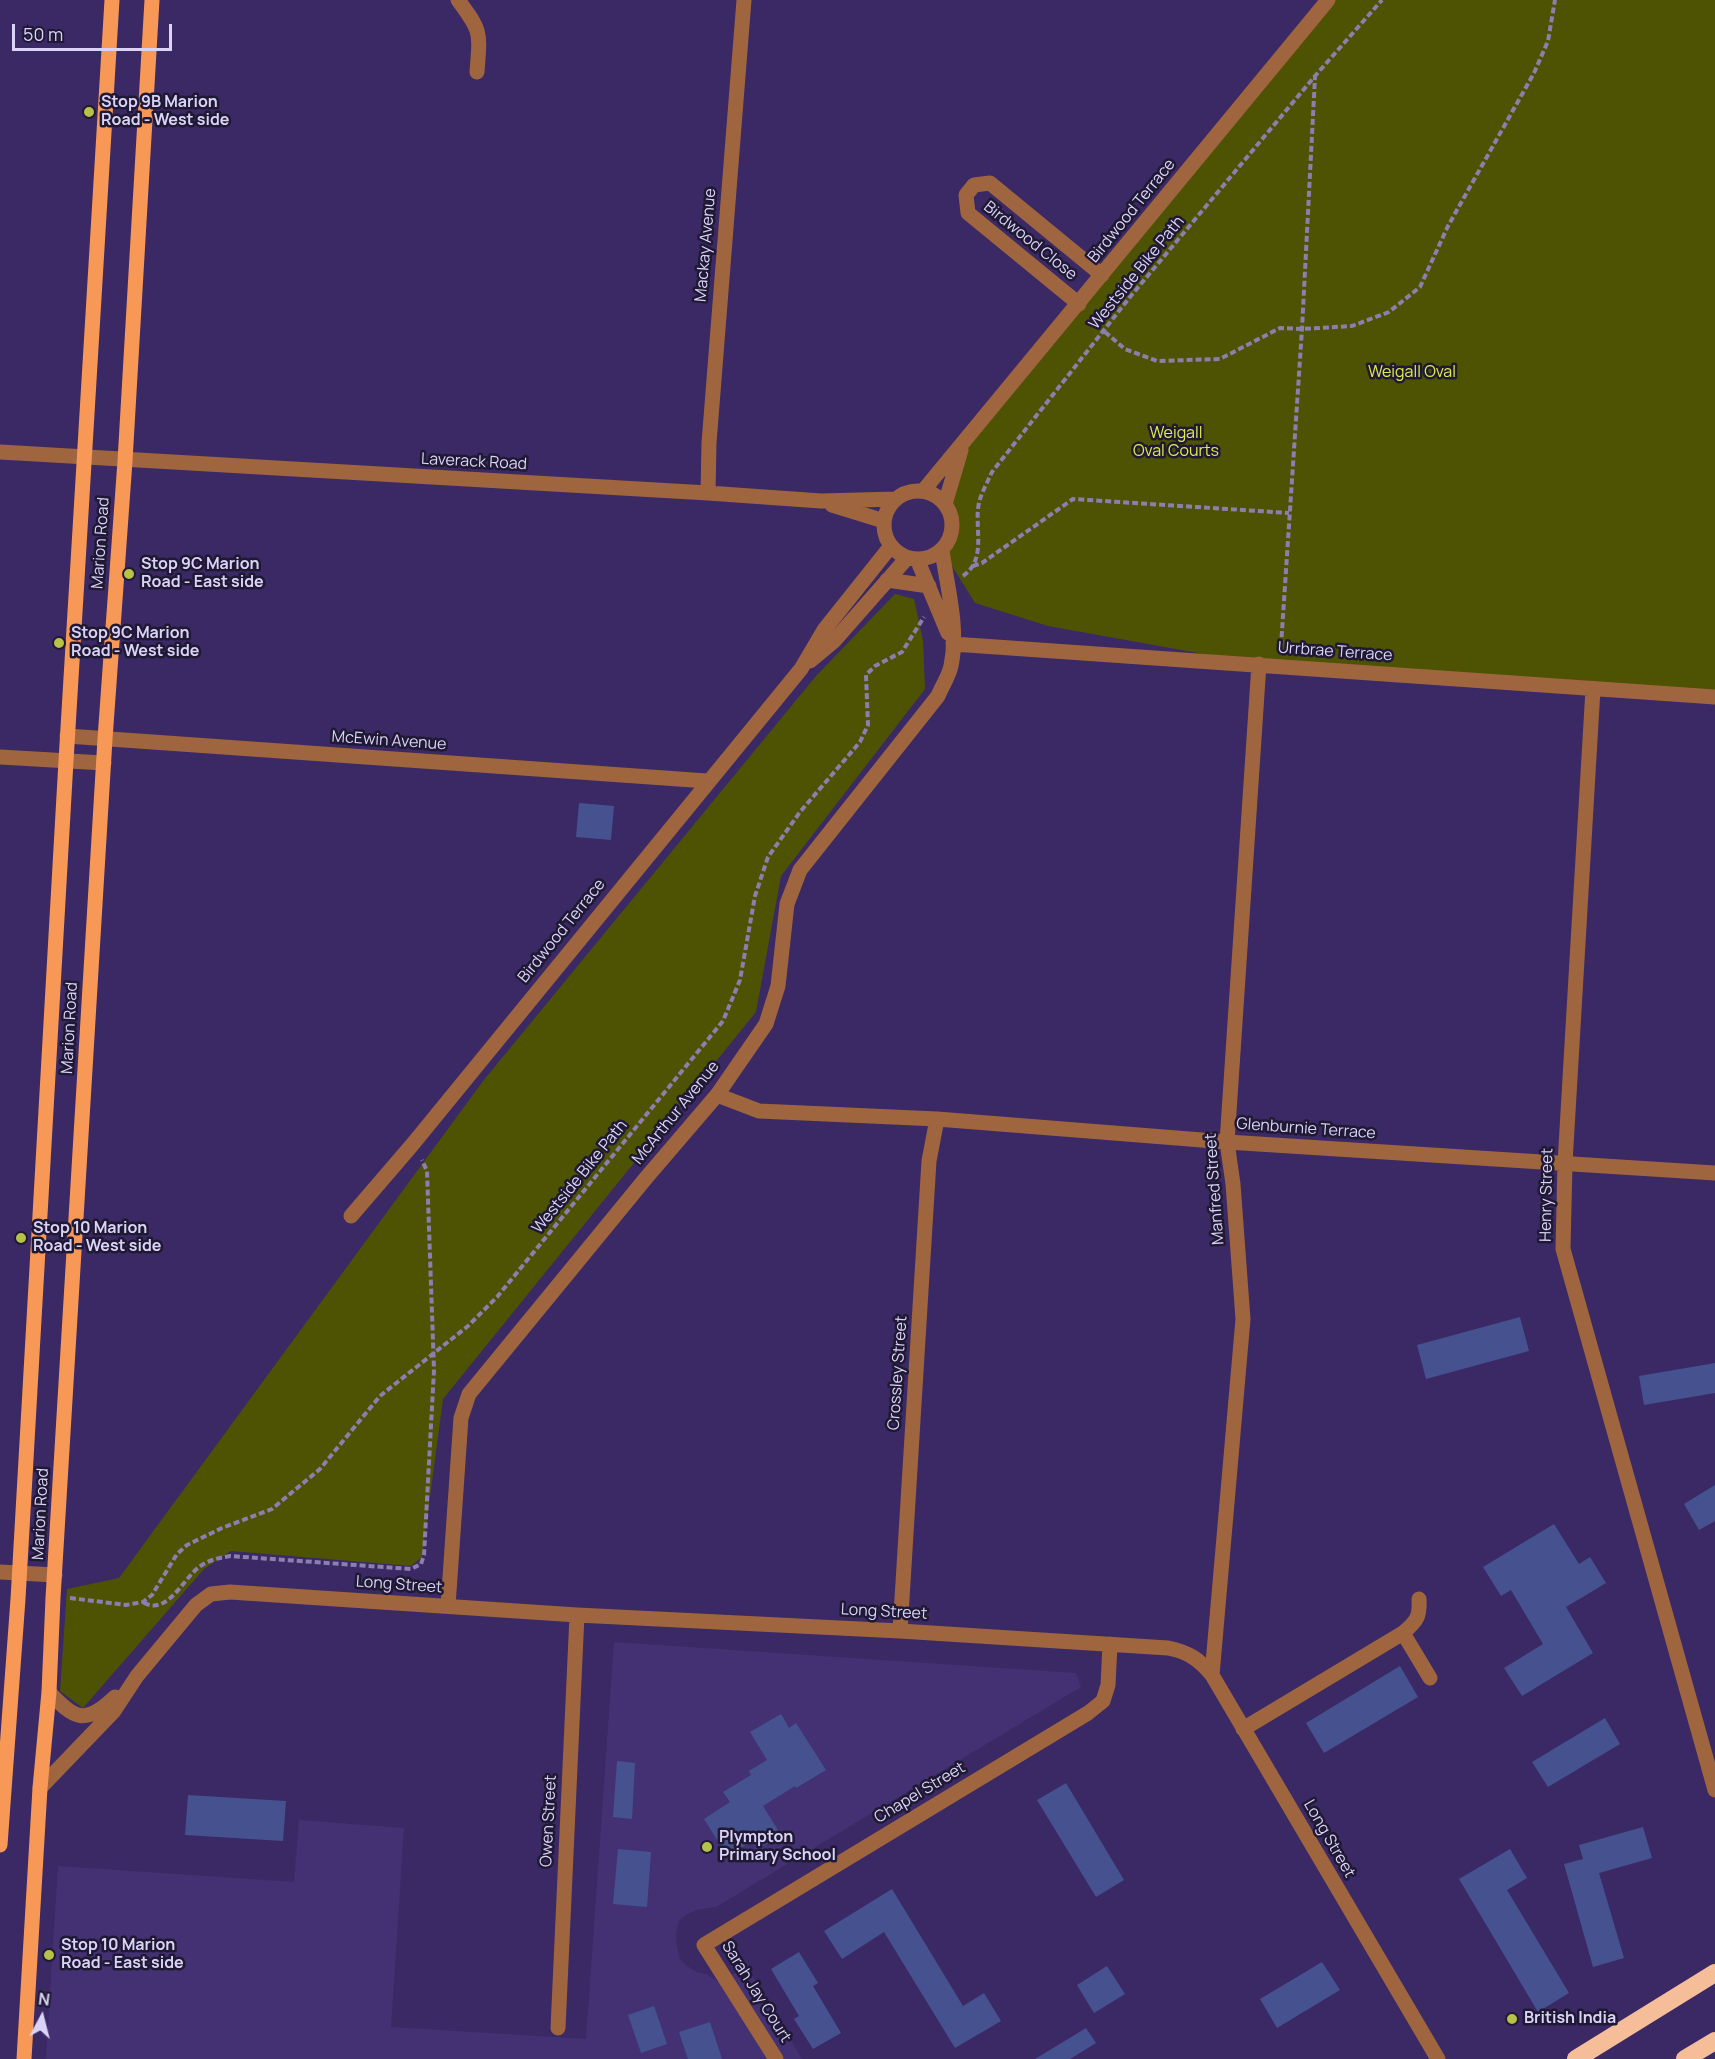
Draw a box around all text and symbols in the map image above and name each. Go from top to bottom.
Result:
scale bar [15,12,176,50]
text: 50 m [23,22,63,46]
place label: Stop 9B Marion Road - West side [101,93,229,131]
marker: Stop 9B Marion Road - West side [82,105,96,119]
street label: Birdwood Terrace [1084,155,1180,267]
street label: Mackay Avenue [691,187,721,303]
street label: Birdwood Close [979,198,1081,284]
street label: Westside Bike Path [1085,212,1189,334]
park label: Weigall Oval [1368,363,1456,383]
park label: Weigall Oval Courts [1133,424,1219,462]
street label: Laverack Road [420,450,528,474]
street label: Marion Road [88,496,114,590]
place label: Stop 9C Marion Road - East side [141,555,264,593]
marker: Stop 9C Marion Road - East side [122,567,136,581]
place label: Stop 9C Marion Road - West side [71,624,199,662]
marker: Stop 9C Marion Road - West side [52,636,66,650]
street label: Urrbrae Terrace [1277,638,1393,666]
street label: McEwin Avenue [331,727,447,755]
street label: Birdwood Terrace [514,875,610,987]
street label: Marion Road [58,982,82,1074]
street label: McArthur Avenue [628,1057,724,1169]
street label: Glenburnie Terrace [1236,1115,1376,1143]
street label: Westside Bike Path [528,1116,632,1238]
street label: Manfred Street [1202,1132,1228,1246]
street label: Henry Street [1537,1148,1557,1242]
place label: Stop 10 Marion Road - West side [33,1219,161,1257]
marker: Stop 10 Marion Road - West side [14,1231,28,1245]
street label: Crossley Street [884,1315,912,1431]
street label: Marion Road [29,1468,53,1560]
street label: Long Street [355,1572,443,1598]
street label: Long Street [840,1600,928,1624]
street label: Chapel Street [871,1758,969,1828]
street label: Owen Street [537,1774,561,1868]
street label: Long Street [1299,1797,1359,1881]
place label: Plympton Primary School [719,1828,836,1866]
marker: Plympton Primary School [700,1840,714,1854]
place label: Stop 10 Marion Road - East side [61,1936,184,1974]
street label: Sarah Jay Court [717,1938,795,2046]
marker: Stop 10 Marion Road - East side [42,1948,56,1962]
north arrow [12,1987,72,2047]
text: N [37,1988,51,2011]
place label: British India [1524,2009,1616,2029]
marker: British India [1505,2012,1519,2026]

